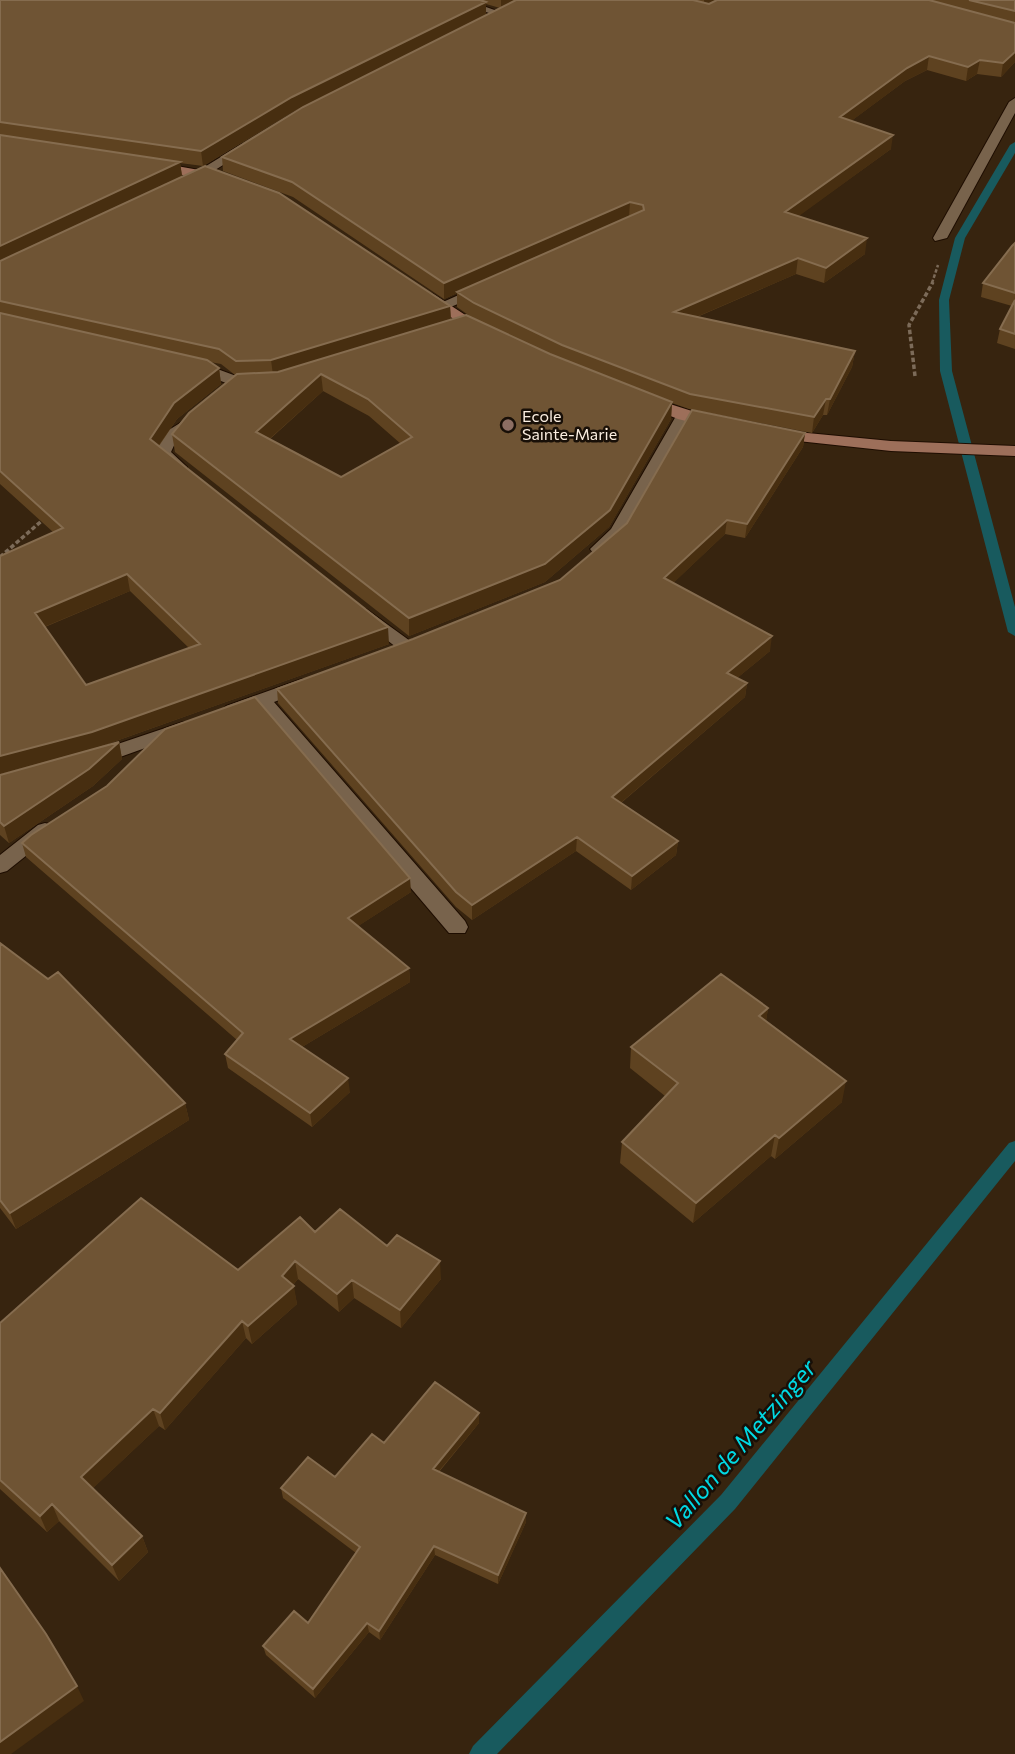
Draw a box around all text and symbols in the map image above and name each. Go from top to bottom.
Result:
place label: Ecole Sainte-Marie [522,406,617,443]
marker: Ecole Sainte-Marie [500,417,516,433]
water label: Vallon de Metzinger [658,1352,823,1535]

